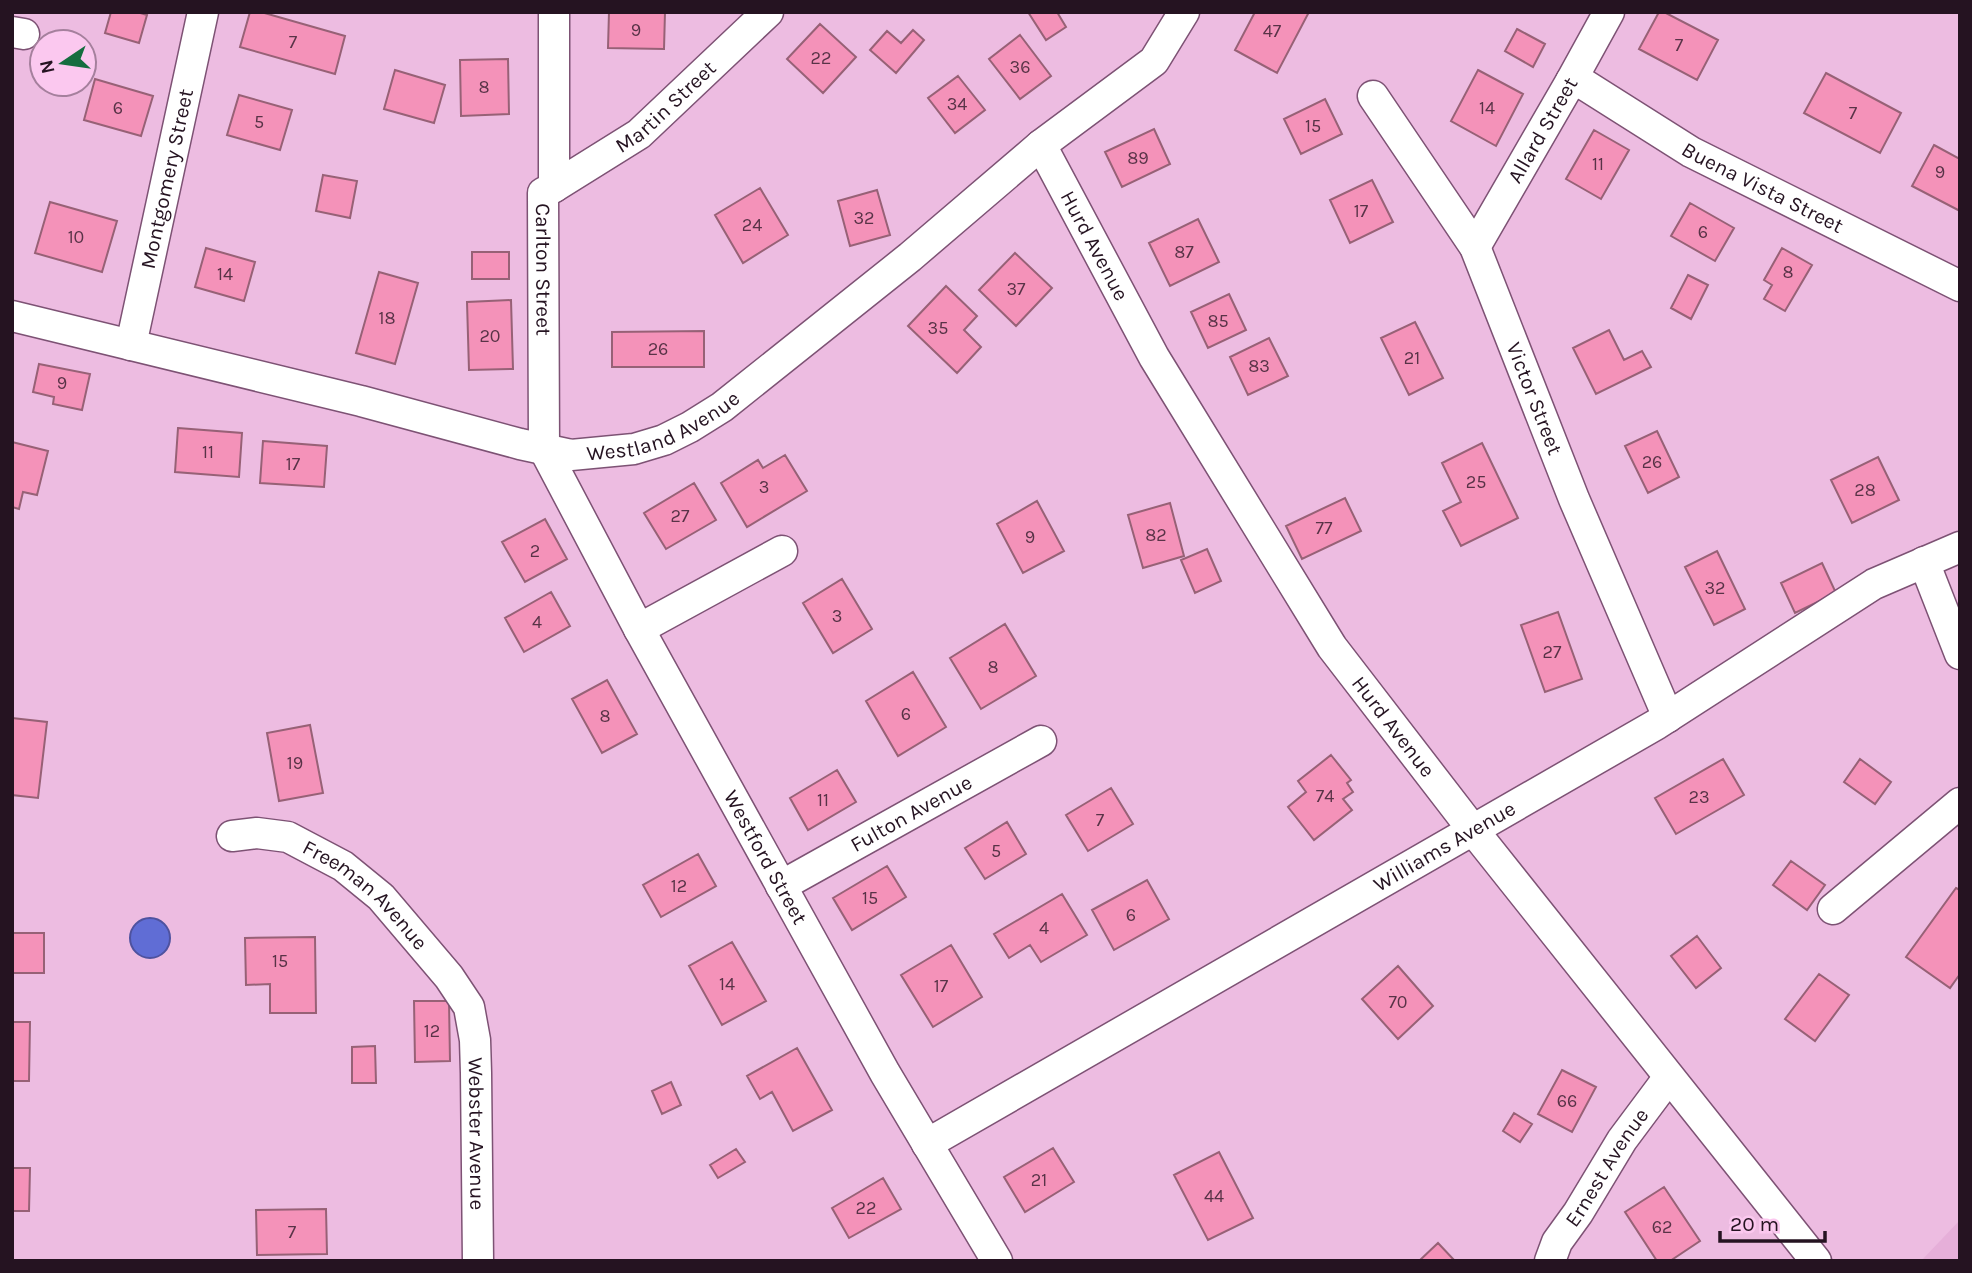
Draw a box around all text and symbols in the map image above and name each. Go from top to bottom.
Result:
house number: 9 [631,19,641,41]
house number: 47 [1263,20,1282,42]
north arrow [28,28,98,98]
house number: 7 [289,31,298,53]
house number: 7 [1675,34,1684,56]
house number: 22 [811,47,831,69]
street label: Martin Street [611,56,721,158]
house number: 36 [1010,56,1030,78]
text: N [35,57,60,76]
street label: Allard Street [1503,73,1583,187]
house number: 8 [478,76,490,98]
street label: Montgomery Street [136,86,198,271]
house number: 34 [947,93,967,115]
house number: 6 [113,97,123,119]
house number: 14 [1479,97,1495,119]
house number: 7 [1849,102,1858,124]
house number: 5 [254,111,264,133]
house number: 15 [1305,115,1321,137]
street label: Buena Vista Street [1677,137,1847,238]
house number: 89 [1127,147,1149,169]
house number: 11 [1592,153,1604,175]
house number: 9 [1935,161,1945,183]
street label: Hurd Avenue [1056,187,1134,305]
house number: 17 [1354,200,1369,222]
street label: Carlton Street [531,203,556,336]
house number: 32 [853,207,875,229]
house number: 24 [742,214,762,236]
house number: 6 [1698,221,1708,243]
house number: 10 [68,226,84,248]
house number: 87 [1174,241,1194,263]
house number: 8 [1782,261,1794,283]
house number: 14 [217,263,233,285]
house number: 37 [1006,278,1026,300]
house number: 18 [378,307,396,329]
house number: 85 [1207,310,1229,332]
house number: 35 [928,317,948,339]
house number: 20 [479,325,501,347]
house number: 26 [648,338,668,360]
street label: Victor Street [1502,339,1567,458]
house number: 21 [1404,347,1420,369]
house number: 83 [1248,355,1270,377]
house number: 9 [57,372,67,394]
street label: Westland Avenue [585,386,744,465]
house number: 11 [202,441,214,463]
house number: 26 [1642,451,1662,473]
house number: 17 [286,453,301,475]
house number: 25 [1466,471,1486,493]
house number: 3 [759,476,769,498]
house number: 28 [1854,479,1876,501]
house number: 27 [671,505,690,527]
house number: 77 [1316,517,1333,539]
house number: 82 [1145,524,1167,546]
house number: 9 [1025,526,1035,548]
house number: 2 [530,540,540,562]
house number: 32 [1704,577,1726,599]
house number: 3 [832,605,842,627]
house number: 4 [532,611,542,633]
house number: 27 [1543,641,1562,663]
house number: 8 [987,656,999,678]
street label: Hurd Avenue [1347,671,1440,782]
house number: 6 [901,703,911,725]
house number: 8 [599,705,611,727]
house number: 19 [287,752,303,774]
street label: Fulton Avenue [846,770,976,857]
house number: 74 [1316,785,1334,807]
street label: Westford Street [719,786,812,928]
house number: 23 [1688,786,1710,808]
house number: 11 [817,789,829,811]
street label: Williams Avenue [1369,796,1520,896]
house number: 7 [1096,809,1105,831]
street label: Freeman Avenue [299,835,433,955]
house number: 5 [991,840,1001,862]
house number: 12 [671,875,687,897]
house number: 15 [862,887,878,909]
house number: 6 [1126,904,1136,926]
house number: 4 [1039,917,1049,939]
house number: 15 [272,950,288,972]
house number: 14 [719,973,735,995]
house number: 17 [934,975,949,997]
house number: 70 [1388,991,1408,1013]
house number: 12 [424,1020,440,1042]
street label: Webster Avenue [464,1057,489,1210]
house number: 66 [1557,1090,1577,1112]
street label: Ernest Avenue [1560,1103,1654,1231]
house number: 21 [1031,1169,1047,1191]
house number: 44 [1204,1185,1224,1207]
house number: 22 [856,1197,876,1219]
scale bar [1720,1200,1825,1244]
text: 20 m [1730,1212,1779,1236]
house number: 62 [1652,1216,1672,1238]
house number: 7 [288,1221,297,1243]

